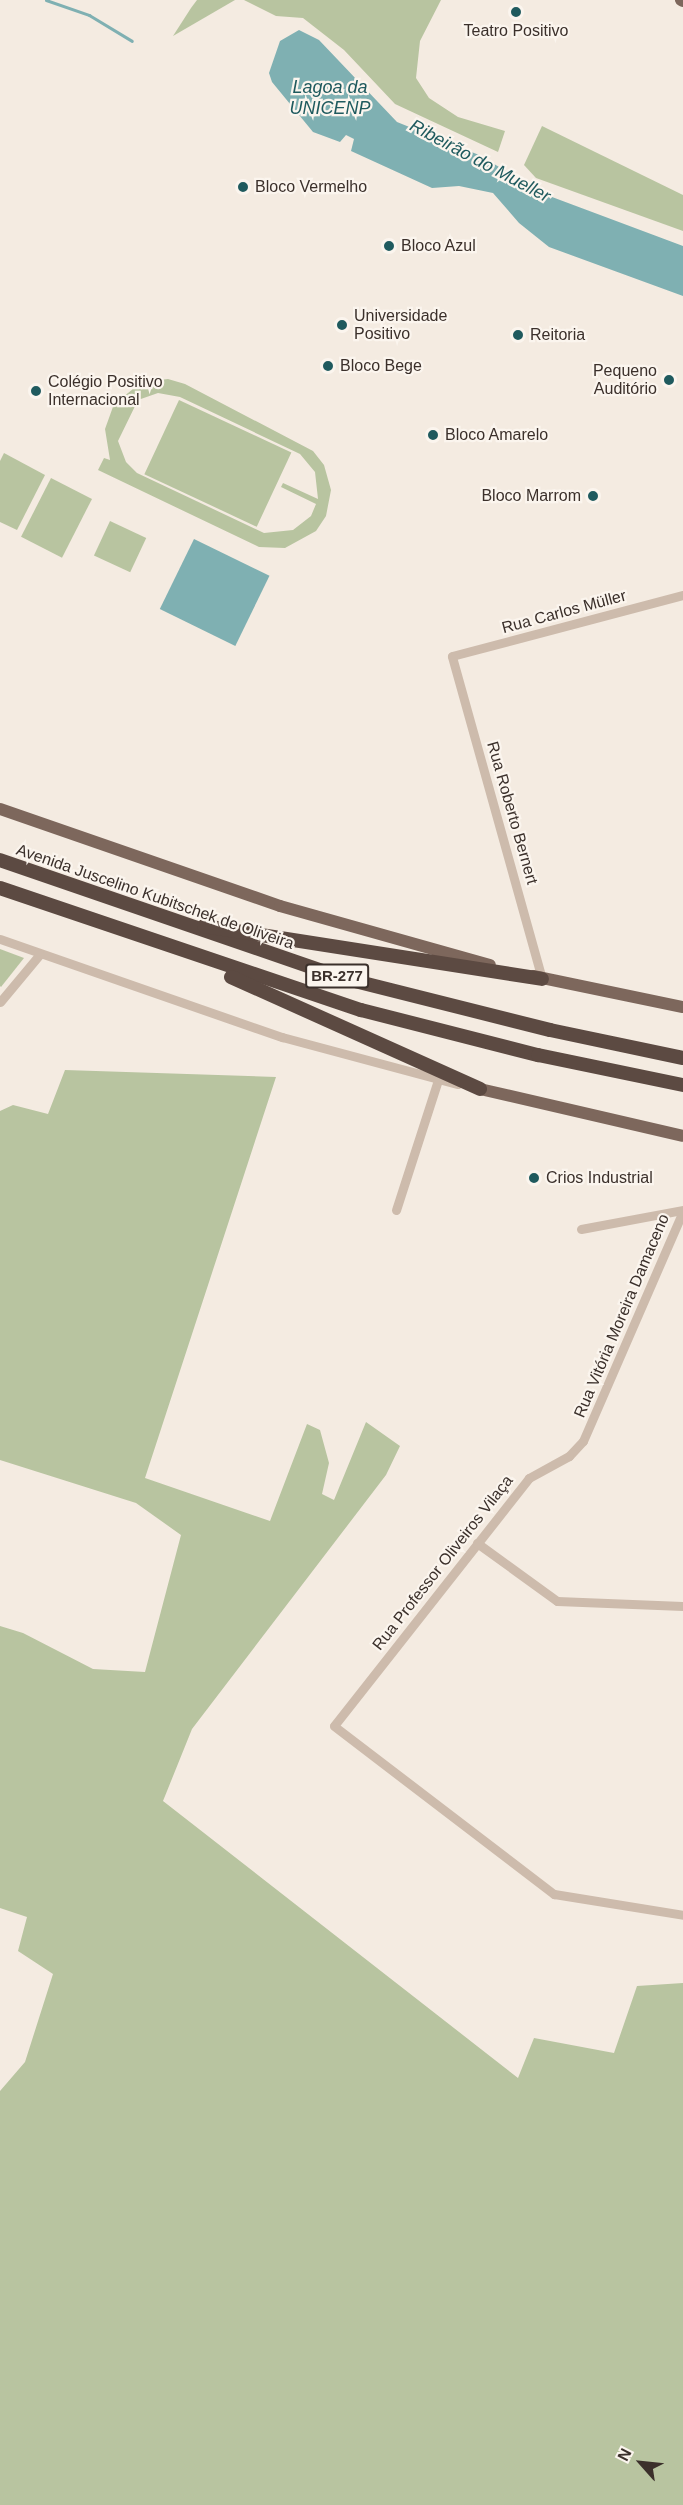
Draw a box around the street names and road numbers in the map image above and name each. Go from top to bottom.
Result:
street label: Rua Carlos Müller [500,586,628,638]
street label: Rua Roberto Bernert [482,739,542,887]
street label: Avenida Juscelino Kubitschek de Oliveira [14,840,296,954]
road number: BR-277 [304,964,370,988]
street label: Rua Vitória Moreira Damaceno [570,1211,674,1421]
street label: Rua Professor Oliveiros Vilaça [369,1472,517,1654]

